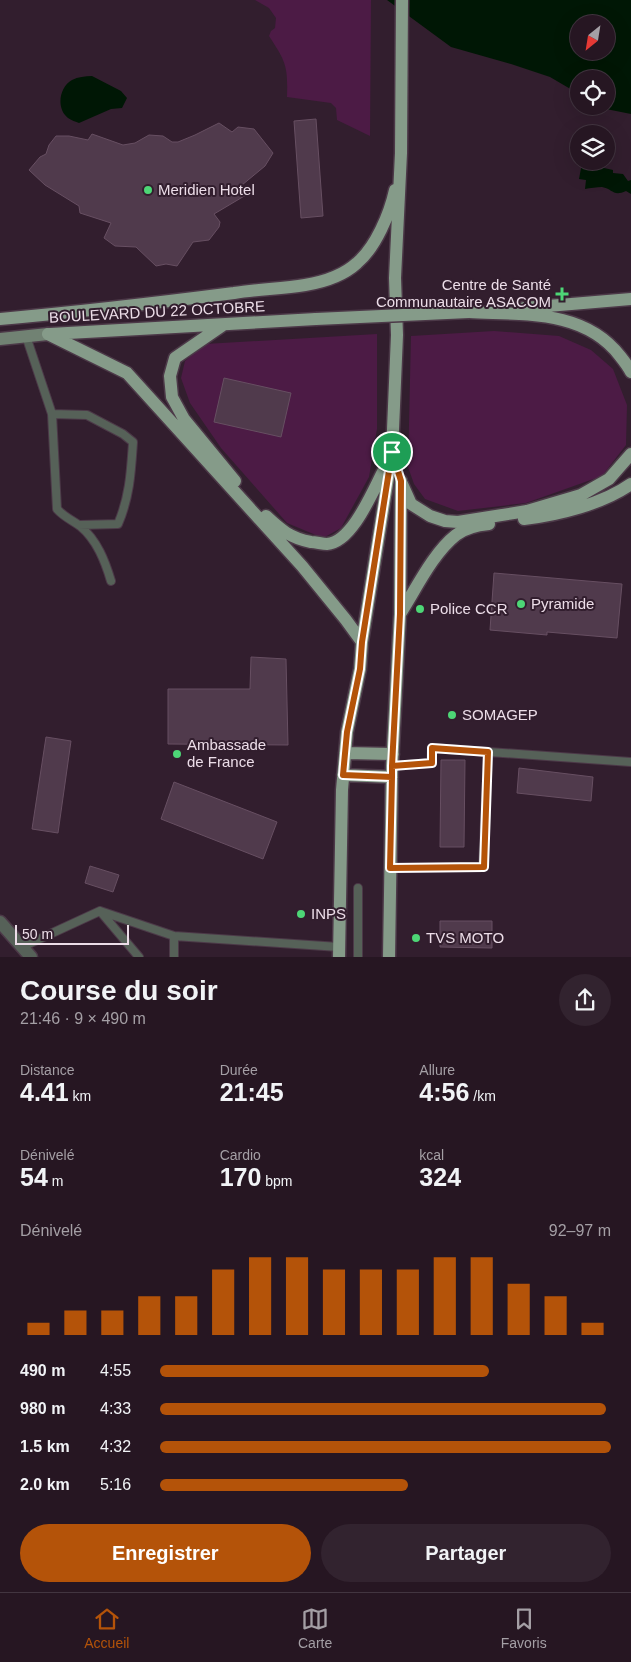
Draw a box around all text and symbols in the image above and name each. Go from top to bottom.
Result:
north arrow [570,15,615,60]
map controls [570,15,615,170]
button: locate [570,70,615,115]
button: layers [570,125,615,170]
place label: Meridien Hotel [158,181,255,198]
marker: Meridien Hotel [142,184,154,196]
place label: Centre de Santé Communautaire ASACOM [376,276,551,310]
marker: Centre de Santé Communautaire ASACOM [555,287,569,301]
street label: BOULEVARD DU 22 OCTOBRE [49,297,265,326]
pin [371,431,413,473]
icon: arrive [378,438,406,466]
place label: Pyramide [531,595,594,612]
marker: Pyramide [515,598,527,610]
place label: Police CCR [430,600,508,617]
marker: Police CCR [414,603,426,615]
place label: SOMAGEP [462,706,538,723]
marker: SOMAGEP [446,709,458,721]
place label: Ambassade de France [187,736,266,770]
marker: Ambassade de France [171,748,183,760]
place label: INPS [311,905,346,922]
marker: INPS [295,908,307,920]
scale bar [15,922,129,945]
text: 50 m [22,926,53,942]
place label: TVS MOTO [426,929,504,946]
marker: TVS MOTO [410,932,422,944]
button: share [559,974,611,1026]
text: Course du soir [20,975,218,1006]
text: 21:46 · 9 × 490 m [20,1010,146,1027]
text: Distance [20,1062,74,1078]
text: Durée [220,1062,258,1078]
text: Allure [419,1062,455,1078]
text: 4.41 [20,1078,69,1106]
text: 21:45 [220,1078,284,1106]
text: 4:56 [419,1078,469,1106]
text: km [69,1088,91,1104]
text: /km [469,1088,496,1104]
text: Dénivelé [20,1147,74,1163]
text: Cardio [220,1147,261,1163]
text: kcal [419,1147,444,1163]
text: 54 [20,1163,48,1191]
text: 170 [220,1163,261,1191]
text: 324 [419,1163,461,1191]
text: m [48,1173,63,1189]
text: bpm [261,1173,293,1189]
text: Dénivelé [20,1222,82,1239]
text: 92–97 m [549,1222,611,1239]
text: 490 m [20,1362,65,1379]
text: 4:55 [100,1362,131,1379]
text: 980 m [20,1400,65,1417]
text: 4:33 [100,1400,131,1417]
text: 1.5 km [20,1438,70,1455]
text: 4:32 [100,1438,131,1455]
text: 2.0 km [20,1476,70,1493]
text: 5:16 [100,1476,131,1493]
button: Enregistrer [20,1524,311,1582]
button: Partager [321,1524,611,1582]
tab: Accueil [84,1605,129,1651]
tab: Carte [298,1605,332,1651]
tab: Favoris [501,1605,547,1651]

